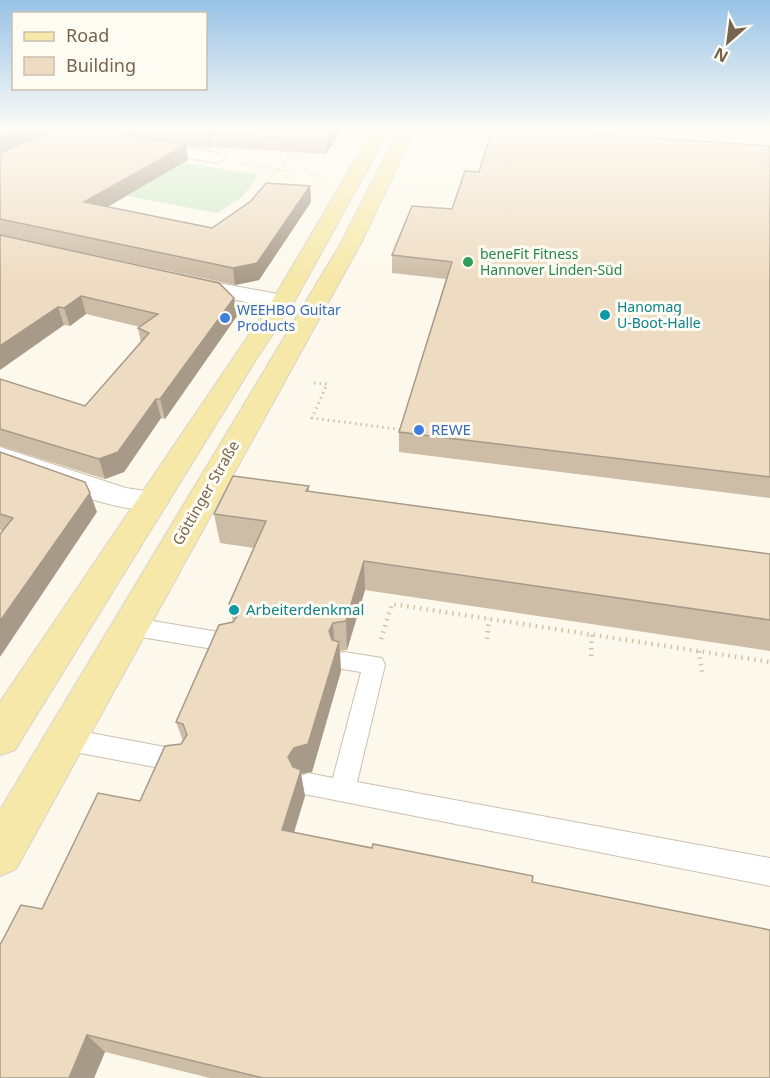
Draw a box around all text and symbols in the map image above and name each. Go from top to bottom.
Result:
legend [12,12,207,90]
north arrow [698,12,758,72]
text: Road [66,23,109,47]
text: N [710,42,732,68]
text: Building [66,53,136,77]
place label: beneFit Fitness Hannover Linden-Süd [480,244,622,279]
marker: beneFit Fitness Hannover Linden-Süd [461,255,475,269]
place label: Hanomag U-Boot-Halle [617,297,701,332]
place label: WEEHBO Guitar Products [237,300,341,335]
marker: Hanomag U-Boot-Halle [598,308,612,322]
marker: WEEHBO Guitar Products [218,311,232,325]
place label: REWE [431,419,471,439]
marker: REWE [412,423,426,437]
street label: Göttinger Straße [167,437,243,548]
place label: Arbeiterdenkmal [246,599,364,619]
marker: Arbeiterdenkmal [227,603,241,617]

